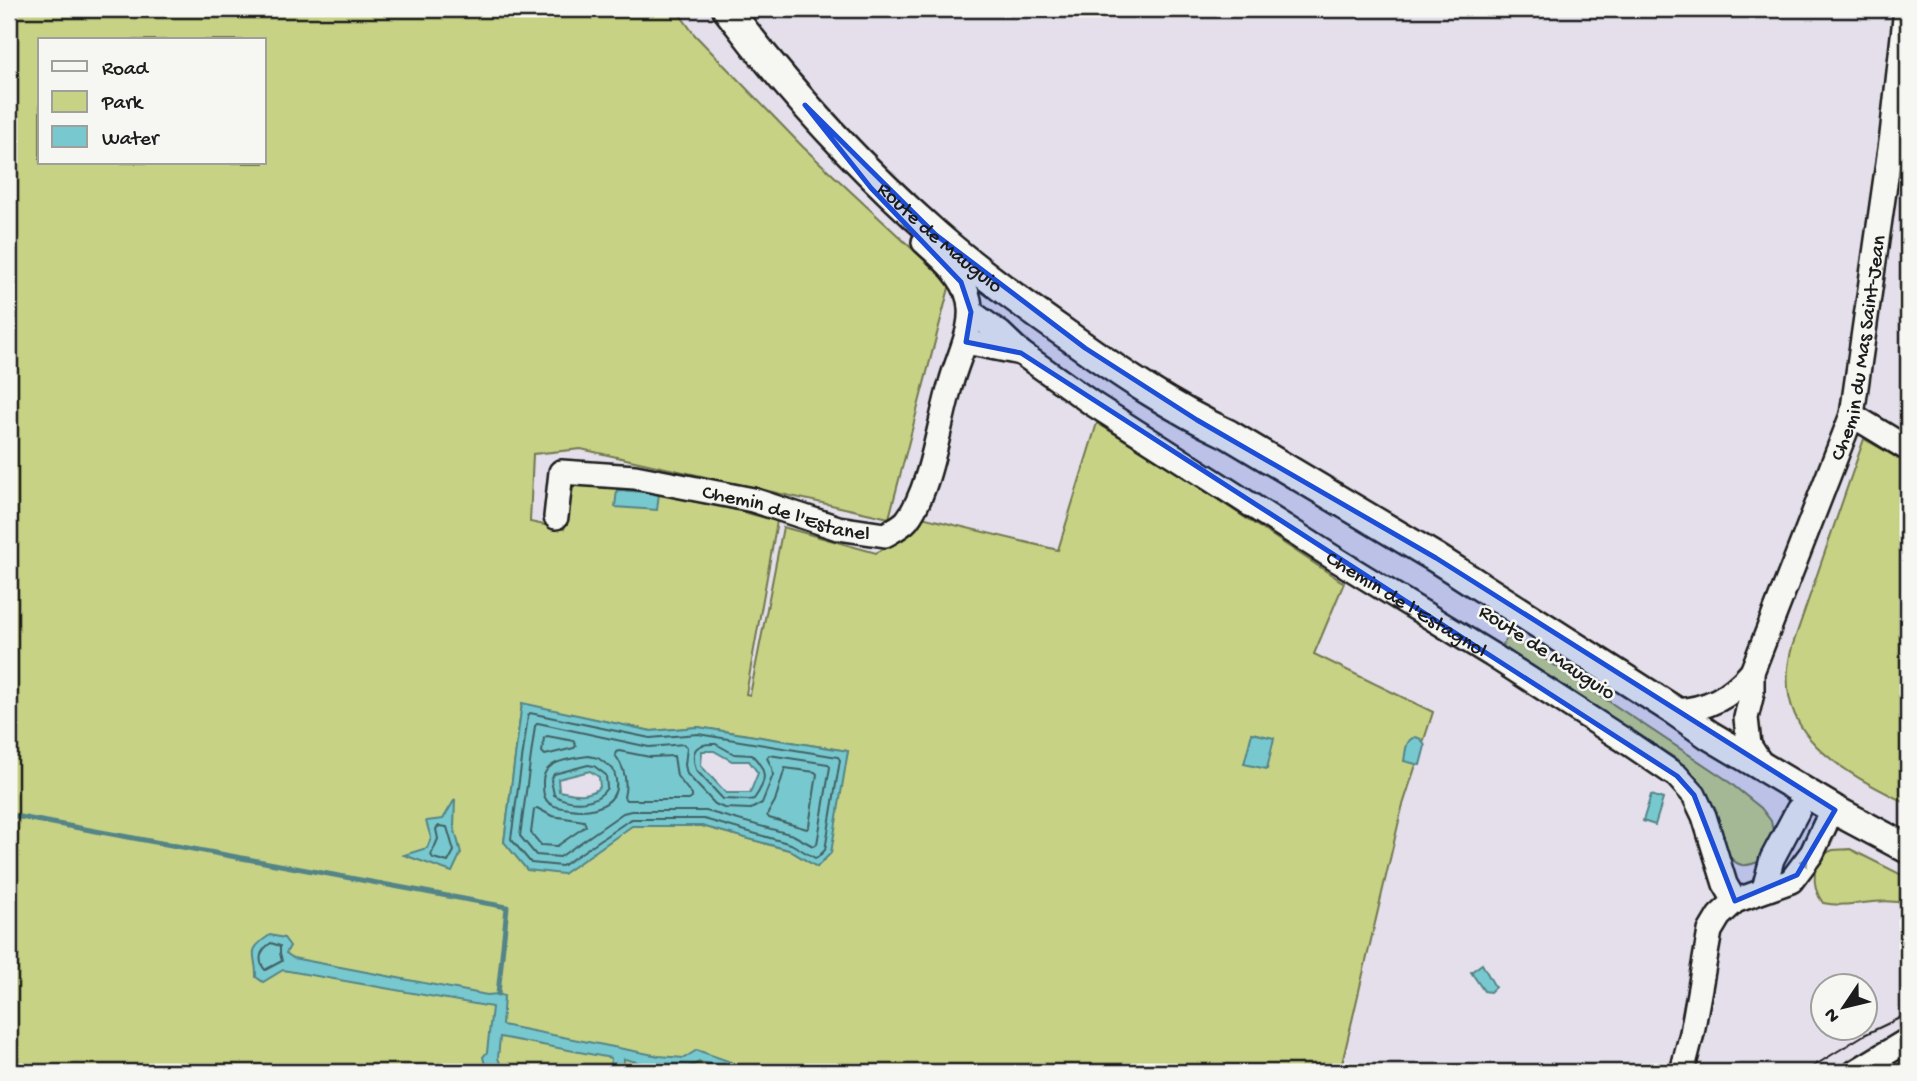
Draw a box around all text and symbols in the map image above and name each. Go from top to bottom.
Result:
legend [38,38,266,164]
text: Road [102,58,150,83]
text: Park [101,92,145,117]
text: Water [102,128,160,153]
street label: Route de Mauguio [871,178,1007,300]
street label: Chemin du Mas Saint-Jean [1827,234,1894,465]
street label: Chemin de l'Estanel [700,481,871,549]
street label: Chemin de l'Estagnol [1320,547,1491,665]
street label: Route de Mauguio [1473,601,1619,707]
one-way arrow [1795,857,1809,875]
north arrow [1808,972,1878,1042]
text: N [1820,1003,1846,1026]

